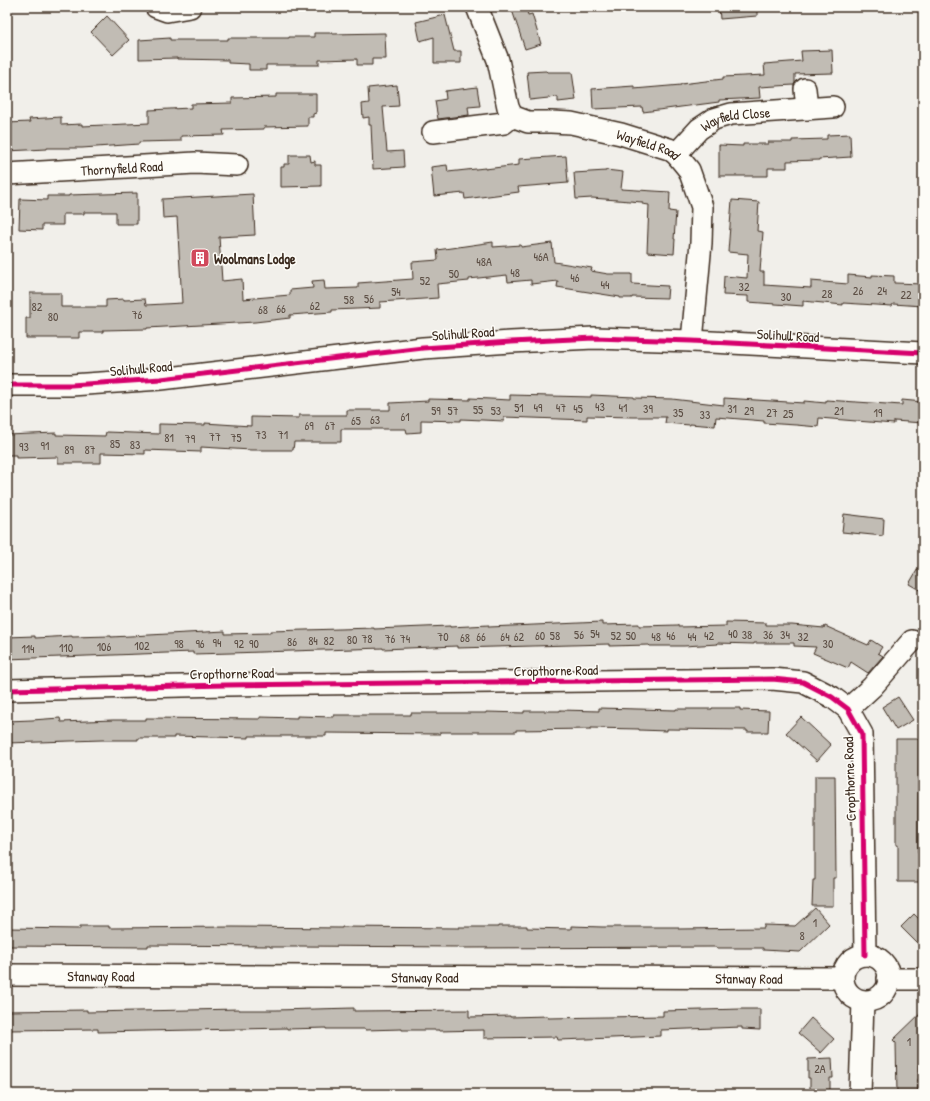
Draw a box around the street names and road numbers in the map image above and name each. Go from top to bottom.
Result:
street label: Wayfield Close [696,102,771,135]
street label: Wayfield Road [614,124,686,163]
street label: Thornyfield Road [80,155,164,179]
street label: Solihull Road [431,321,495,345]
street label: Solihull Road [756,324,820,346]
street label: Solihull Road [109,356,174,380]
street label: Cropthorne Road [514,660,599,681]
street label: Cropthorne Road [190,663,275,684]
street label: Cropthorne Road [838,736,861,822]
street label: Stanway Road [67,966,135,986]
street label: Stanway Road [391,967,459,987]
street label: Stanway Road [715,968,783,988]

